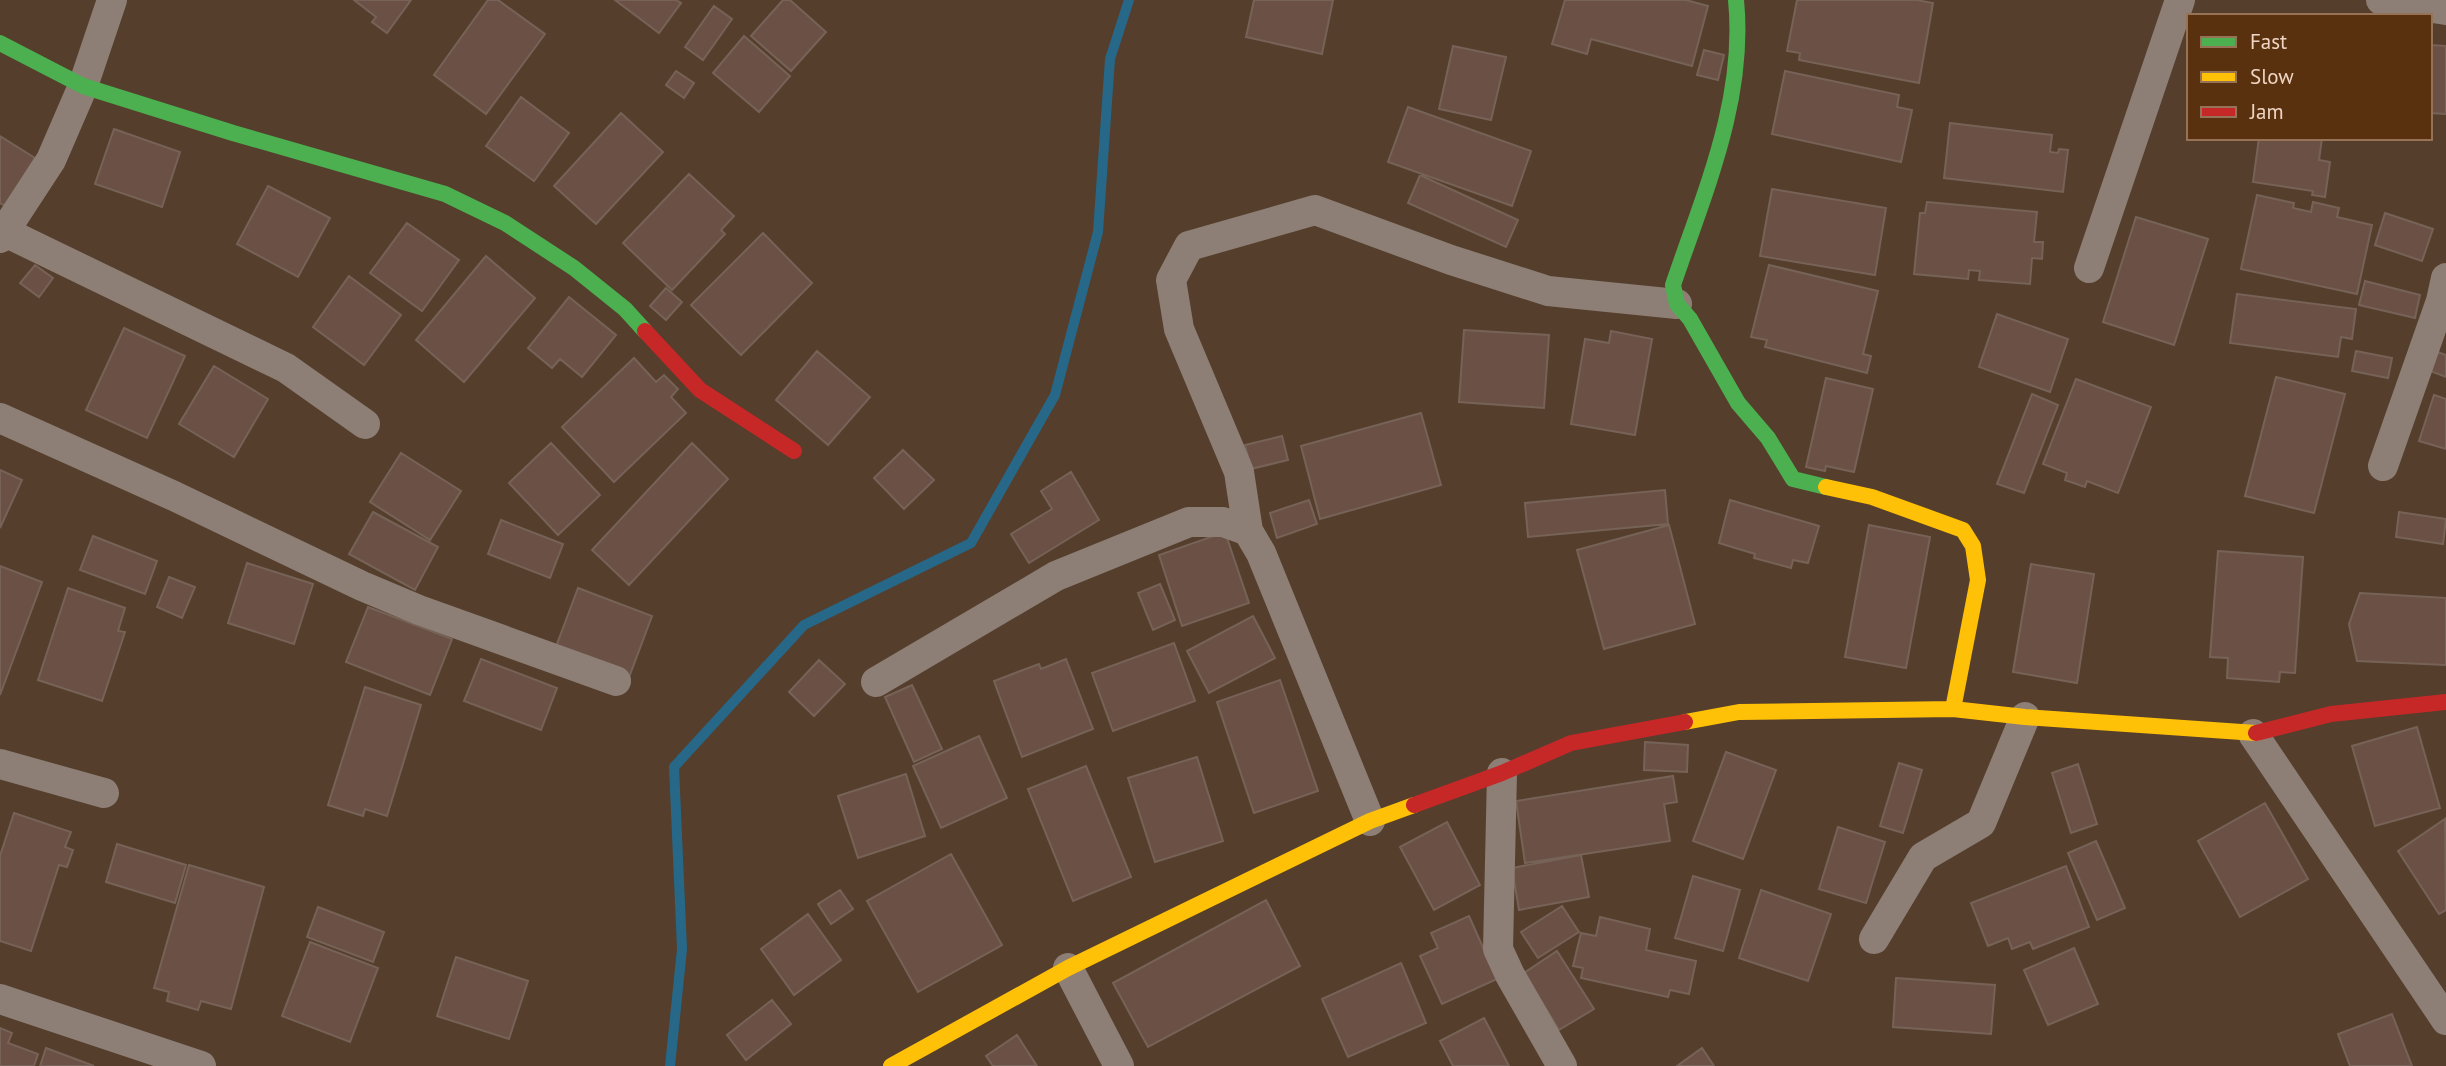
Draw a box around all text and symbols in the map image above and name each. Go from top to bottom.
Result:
legend [2187,14,2432,140]
text: Fast [2250,28,2287,55]
text: Slow [2250,63,2294,90]
text: Jam [2249,98,2284,125]

